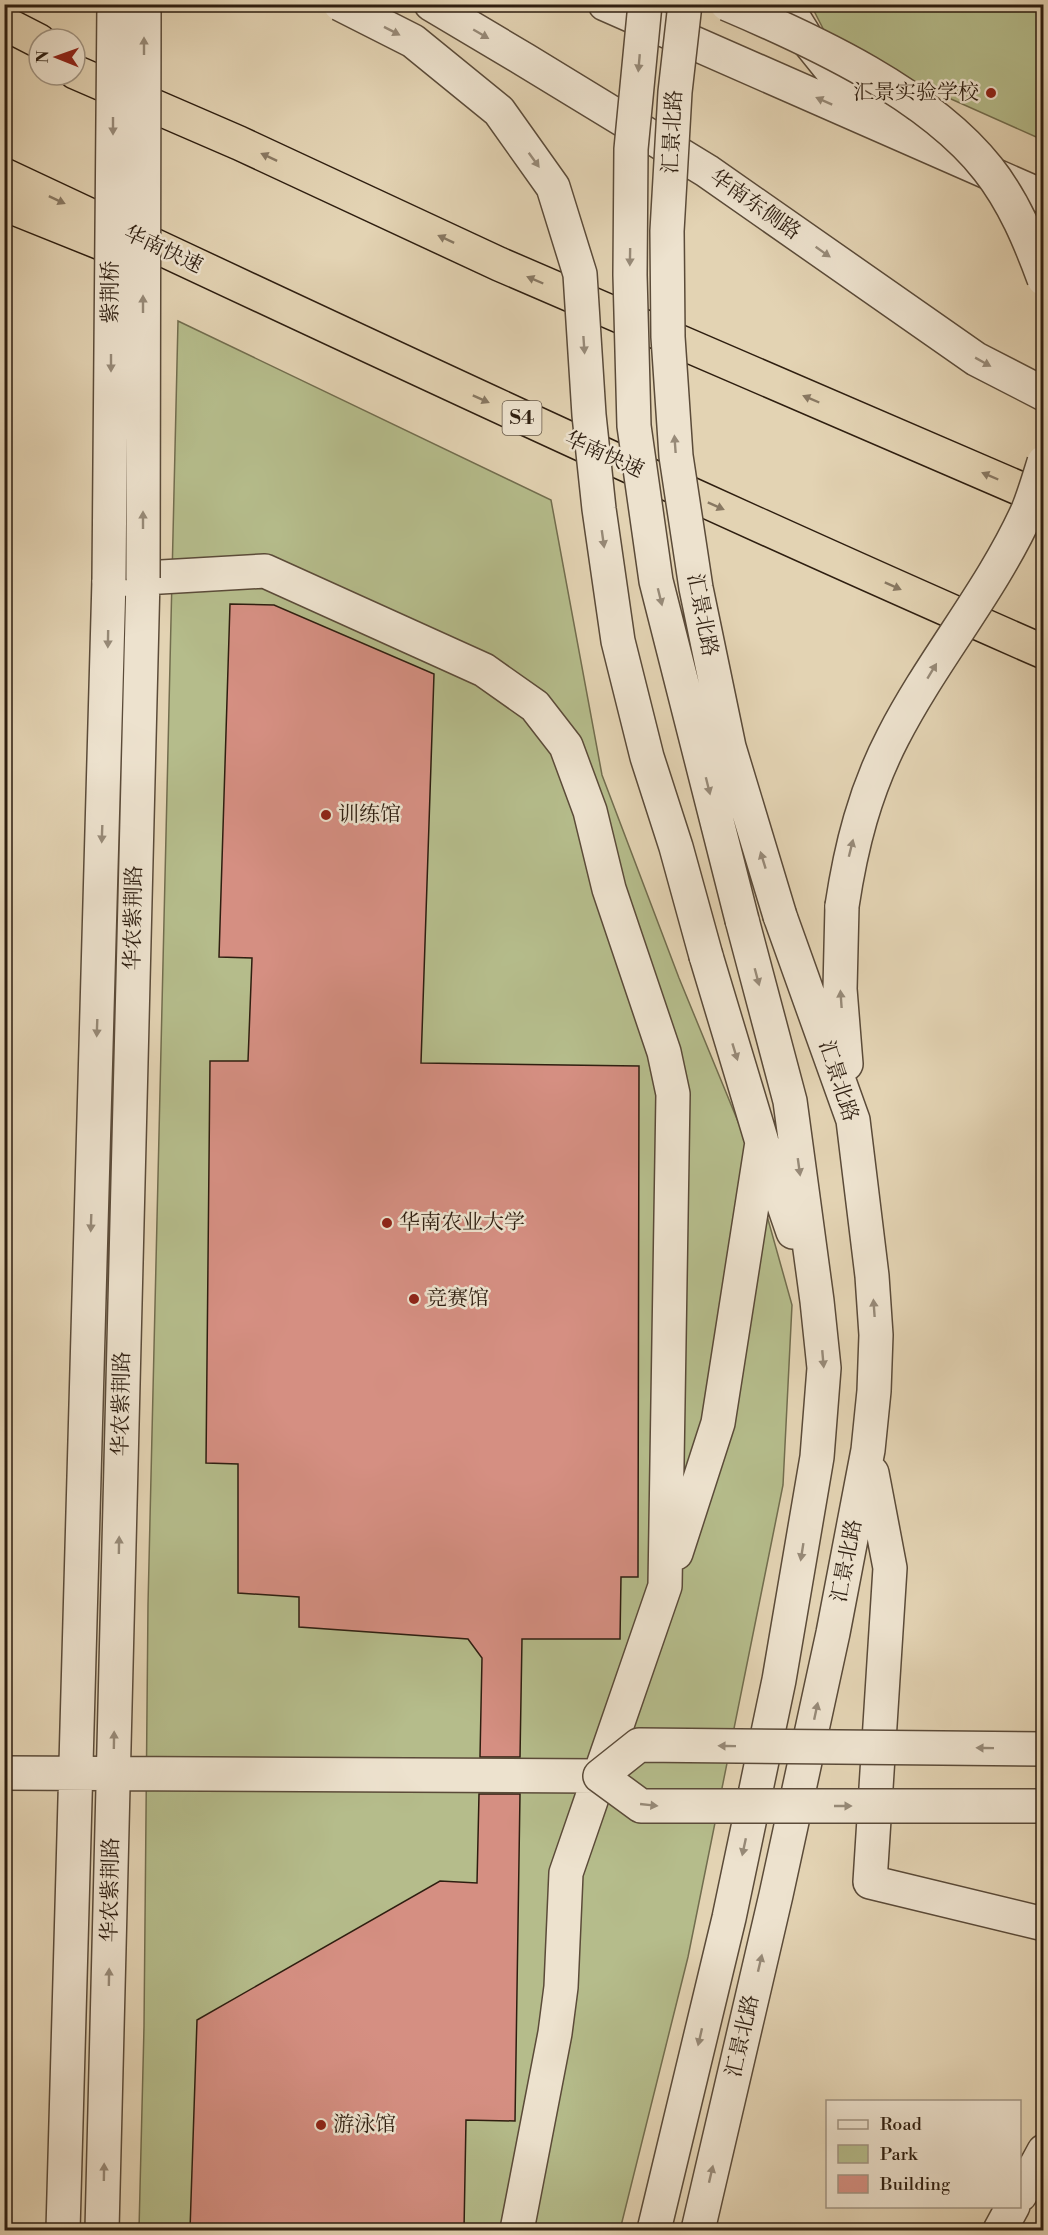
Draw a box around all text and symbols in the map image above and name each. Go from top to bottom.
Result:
one-way arrow [383,26,400,35]
north arrow [27,27,87,87]
one-way arrow [473,29,490,39]
one-way arrow [139,36,149,55]
text: N [33,50,53,63]
one-way arrow [634,53,644,72]
place label: 汇景实验学校 [853,80,979,106]
marker: 汇景实验学校 [984,86,998,100]
street label: 汇景北路 [658,89,688,175]
one-way arrow [815,96,832,105]
one-way arrow [108,116,118,135]
one-way arrow [261,152,278,161]
one-way arrow [528,153,540,168]
street label: 华南东侧路 [705,164,805,246]
one-way arrow [49,195,66,204]
street label: 华南快速 [119,220,207,280]
one-way arrow [437,235,454,244]
one-way arrow [814,246,830,258]
one-way arrow [625,248,635,267]
street label: 紫荆桥 [98,261,124,324]
one-way arrow [526,275,544,285]
one-way arrow [139,294,148,313]
one-way arrow [579,336,589,355]
one-way arrow [106,353,116,372]
one-way arrow [975,357,992,367]
one-way arrow [472,394,490,404]
one-way arrow [801,394,819,404]
road number: S4 [502,401,542,435]
street label: 华南快速 [560,426,648,484]
one-way arrow [671,435,680,454]
one-way arrow [980,471,998,481]
one-way arrow [707,501,724,510]
one-way arrow [138,510,148,529]
one-way arrow [599,530,608,549]
street label: 汇景北路 [681,571,723,659]
one-way arrow [885,581,903,591]
one-way arrow [656,588,666,606]
one-way arrow [103,629,112,648]
one-way arrow [926,663,937,679]
one-way arrow [704,777,713,795]
place label: 训练馆 [338,802,401,828]
marker: 训练馆 [319,808,333,822]
one-way arrow [98,824,107,843]
one-way arrow [847,839,857,857]
one-way arrow [758,851,767,869]
street label: 华农紫荆路 [120,865,148,971]
one-way arrow [753,968,762,986]
one-way arrow [836,989,845,1008]
one-way arrow [92,1019,102,1038]
street label: 汇景北路 [813,1037,863,1125]
one-way arrow [731,1043,740,1061]
one-way arrow [794,1157,804,1176]
place label: 华南农业大学 [399,1210,525,1236]
one-way arrow [87,1214,96,1233]
marker: 华南农业大学 [380,1216,394,1230]
place label: 竞赛馆 [426,1286,489,1312]
marker: 竞赛馆 [407,1292,421,1306]
one-way arrow [870,1299,879,1318]
one-way arrow [818,1350,828,1369]
street label: 华农紫荆路 [108,1351,136,1457]
street label: 汇景北路 [826,1517,868,1605]
one-way arrow [114,1536,124,1555]
one-way arrow [797,1543,806,1562]
one-way arrow [812,1702,821,1721]
one-way arrow [110,1731,119,1750]
one-way arrow [718,1741,737,1751]
one-way arrow [976,1744,995,1753]
one-way arrow [639,1800,658,1810]
one-way arrow [834,1801,853,1811]
street label: 华农紫荆路 [97,1837,125,1943]
one-way arrow [739,1838,748,1857]
one-way arrow [756,1953,765,1972]
one-way arrow [104,1968,113,1987]
street label: 汇景北路 [721,1992,765,2080]
one-way arrow [695,2028,705,2046]
legend [826,2100,1021,2208]
place label: 游泳馆 [333,2112,396,2138]
text: Road [880,2113,923,2136]
marker: 游泳馆 [314,2118,328,2132]
text: Park [880,2143,919,2166]
one-way arrow [99,2163,108,2182]
one-way arrow [707,2164,717,2183]
text: Building [879,2173,951,2196]

